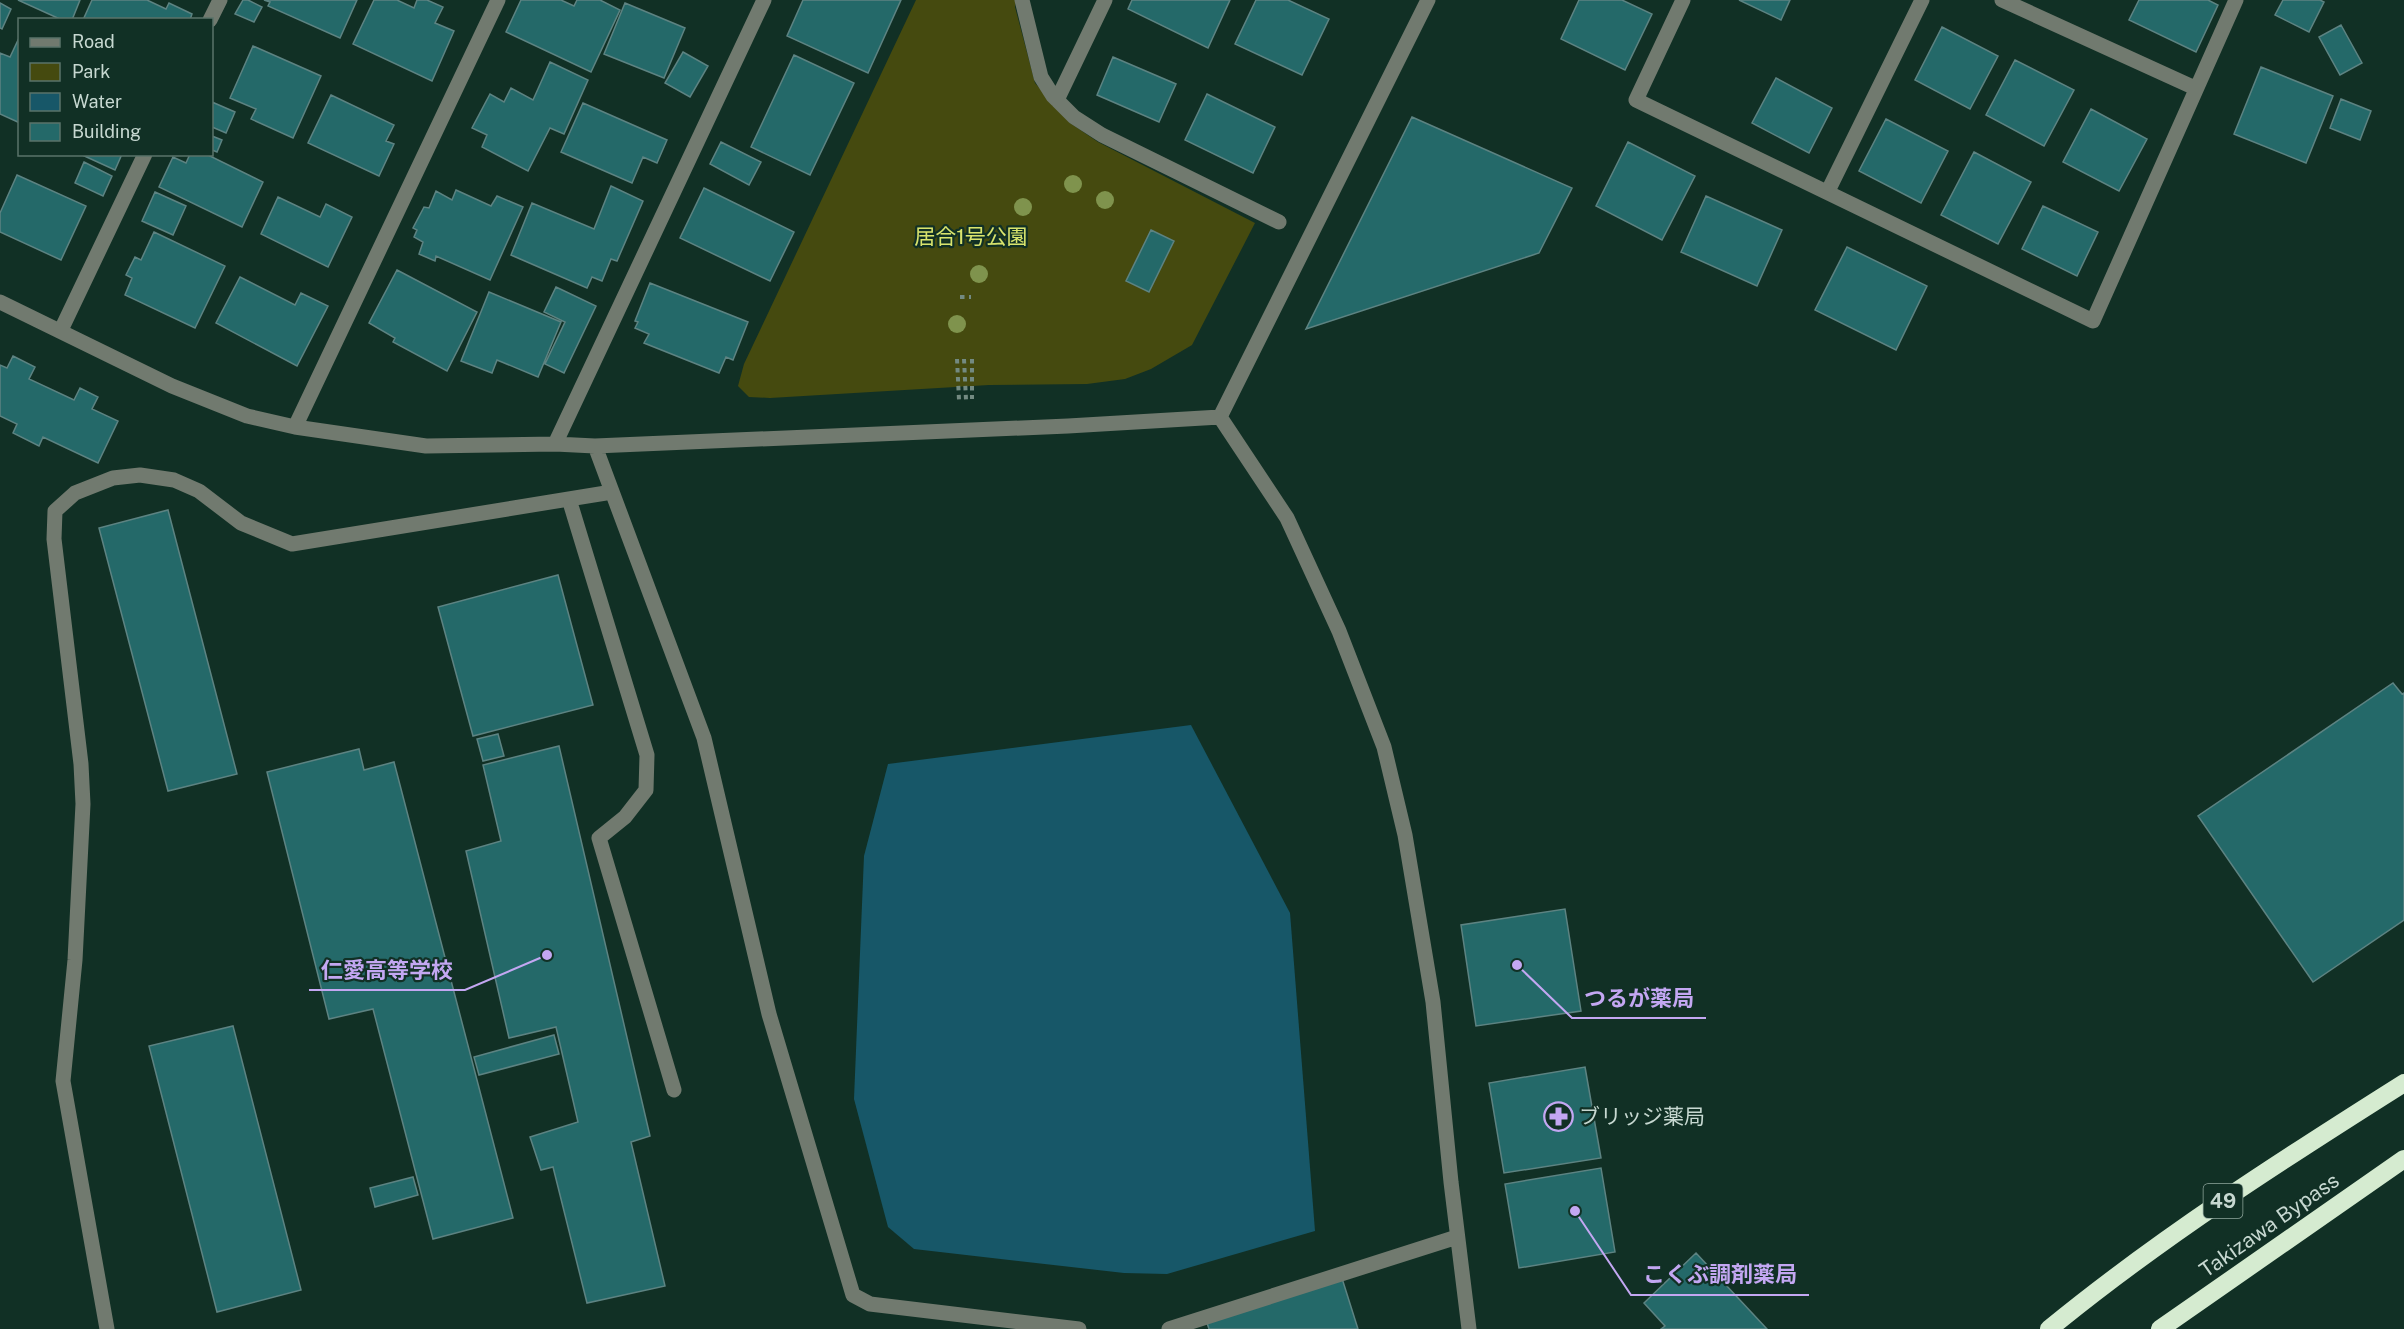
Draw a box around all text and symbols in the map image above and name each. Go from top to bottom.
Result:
legend [18,18,213,156]
text: Road [72,31,115,52]
text: Park [72,61,110,82]
text: Water [72,91,122,112]
text: Building [72,121,141,142]
park label: 居合1号公園 [914,224,1028,249]
callout: 仁愛高等学校 [309,950,465,990]
text: 仁愛高等学校 [321,957,453,983]
callout: つるが薬局 [1572,978,1706,1018]
text: つるが薬局 [1584,985,1694,1011]
pharmacy icon: ブリッジ薬局 [1542,1100,1574,1132]
place label: ブリッジ薬局 [1579,1104,1705,1129]
street label: Takizawa Bypass [2194,1168,2344,1282]
road number: 49 [2204,1184,2242,1218]
callout: こくぶ調剤薬局 [1631,1255,1809,1295]
text: こくぶ調剤薬局 [1643,1261,1797,1287]

